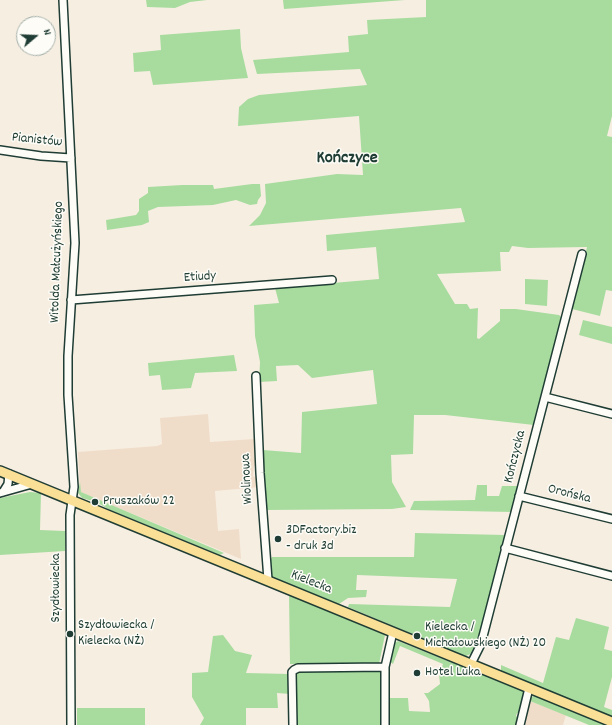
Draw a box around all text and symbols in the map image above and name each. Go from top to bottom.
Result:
north arrow [16,16,56,56]
text: N [38,27,55,38]
street label: Pianistów [11,130,63,152]
district label: Kończyce [316,149,378,171]
street label: Witolda Małcużyńskiego [47,201,69,323]
street label: Etiudy [183,268,217,288]
street label: Kończycka [501,429,531,485]
street label: Wiolinowa [238,453,258,505]
street label: Orońska [546,482,592,508]
place label: Pruszaków 22 [103,494,175,510]
marker: Pruszaków 22 [90,497,100,507]
place label: 3DFactory.biz - druk 3d [286,523,356,556]
marker: 3DFactory.biz - druk 3d [273,534,283,544]
street label: Szydłowiecka [49,553,65,623]
street label: Kielecka [288,567,334,599]
place label: Szydłowiecka / Kielecka (NŻ) [78,618,154,650]
place label: Kielecka / Michałowskiego (NŻ) 20 [425,620,546,652]
marker: Szydłowiecka / Kielecka (NŻ) [65,629,75,639]
marker: Kielecka / Michałowskiego (NŻ) 20 [412,631,422,641]
place label: Hotel Luka [425,665,480,681]
marker: Hotel Luka [412,668,422,678]

